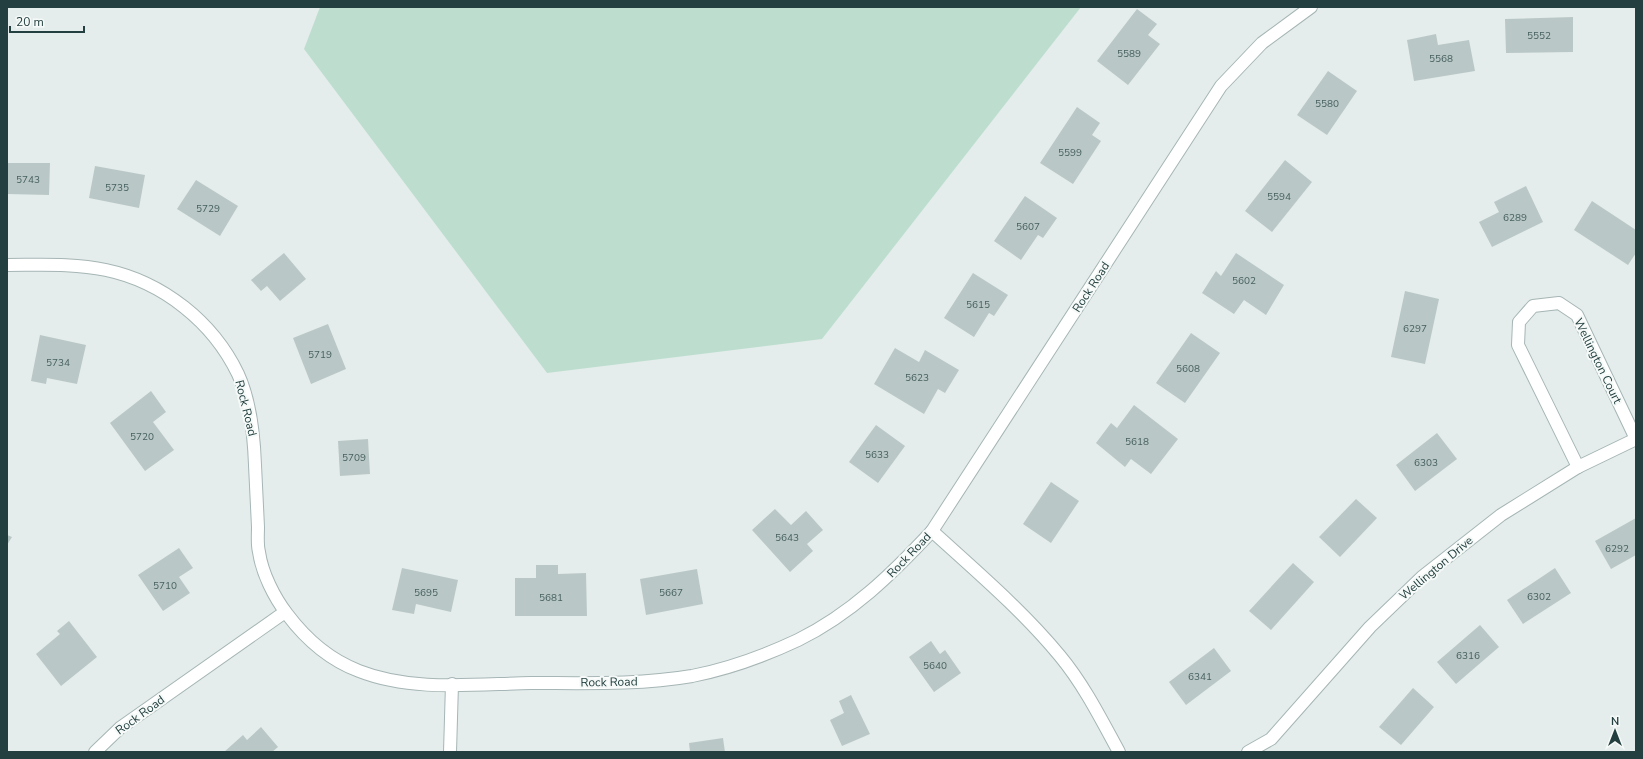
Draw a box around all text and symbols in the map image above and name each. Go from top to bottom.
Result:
scale bar [10,8,84,34]
text: 20 m [16,14,44,30]
house number: 5552 [1527,29,1551,43]
house number: 5589 [1117,47,1141,61]
house number: 5568 [1429,52,1453,66]
house number: 5580 [1315,97,1339,111]
house number: 5599 [1058,146,1082,160]
house number: 5743 [16,173,40,187]
house number: 5735 [105,181,129,195]
house number: 5594 [1267,190,1291,204]
house number: 5729 [196,202,220,216]
house number: 6289 [1503,211,1527,225]
house number: 5607 [1016,220,1040,234]
street label: Rock Road [1069,259,1113,315]
house number: 5602 [1232,274,1256,288]
house number: 5615 [966,298,990,312]
street label: Wellington Court [1570,316,1626,407]
house number: 6297 [1403,322,1427,336]
house number: 5719 [308,348,332,362]
house number: 5734 [46,356,70,370]
house number: 5608 [1176,362,1200,376]
house number: 5623 [905,371,929,385]
street label: Rock Road [231,378,261,438]
house number: 5720 [130,430,154,444]
house number: 5618 [1125,435,1149,449]
house number: 5633 [865,448,889,462]
house number: 5709 [342,451,366,465]
house number: 6303 [1414,456,1438,470]
street label: Rock Road [883,529,935,581]
house number: 5643 [775,531,799,545]
street label: Wellington Drive [1396,532,1476,604]
house number: 6292 [1605,542,1629,556]
house number: 5710 [153,579,177,593]
house number: 5695 [414,586,438,600]
house number: 5667 [659,586,683,600]
house number: 6302 [1527,590,1551,604]
house number: 5681 [539,591,563,605]
house number: 6316 [1456,649,1480,663]
house number: 5640 [923,659,947,673]
house number: 6341 [1188,670,1212,684]
street label: Rock Road [580,674,638,690]
street label: Rock Road [112,692,168,738]
north arrow [1595,711,1635,751]
text: N [1611,714,1619,729]

